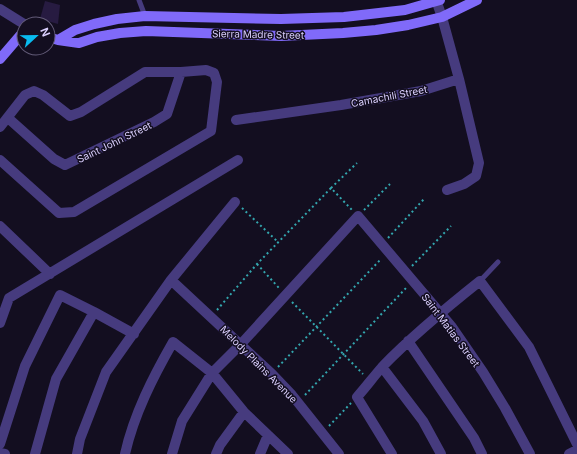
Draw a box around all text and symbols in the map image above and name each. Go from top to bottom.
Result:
north arrow [16,16,56,56]
text: N [37,26,53,39]
street label: Sierra Madre Street [212,27,305,41]
street label: Camachili Street [350,83,429,109]
street label: Saint John Street [75,119,154,165]
street label: Saint Matias Street [420,291,483,370]
street label: Melody Plains Avenue [218,323,300,405]

